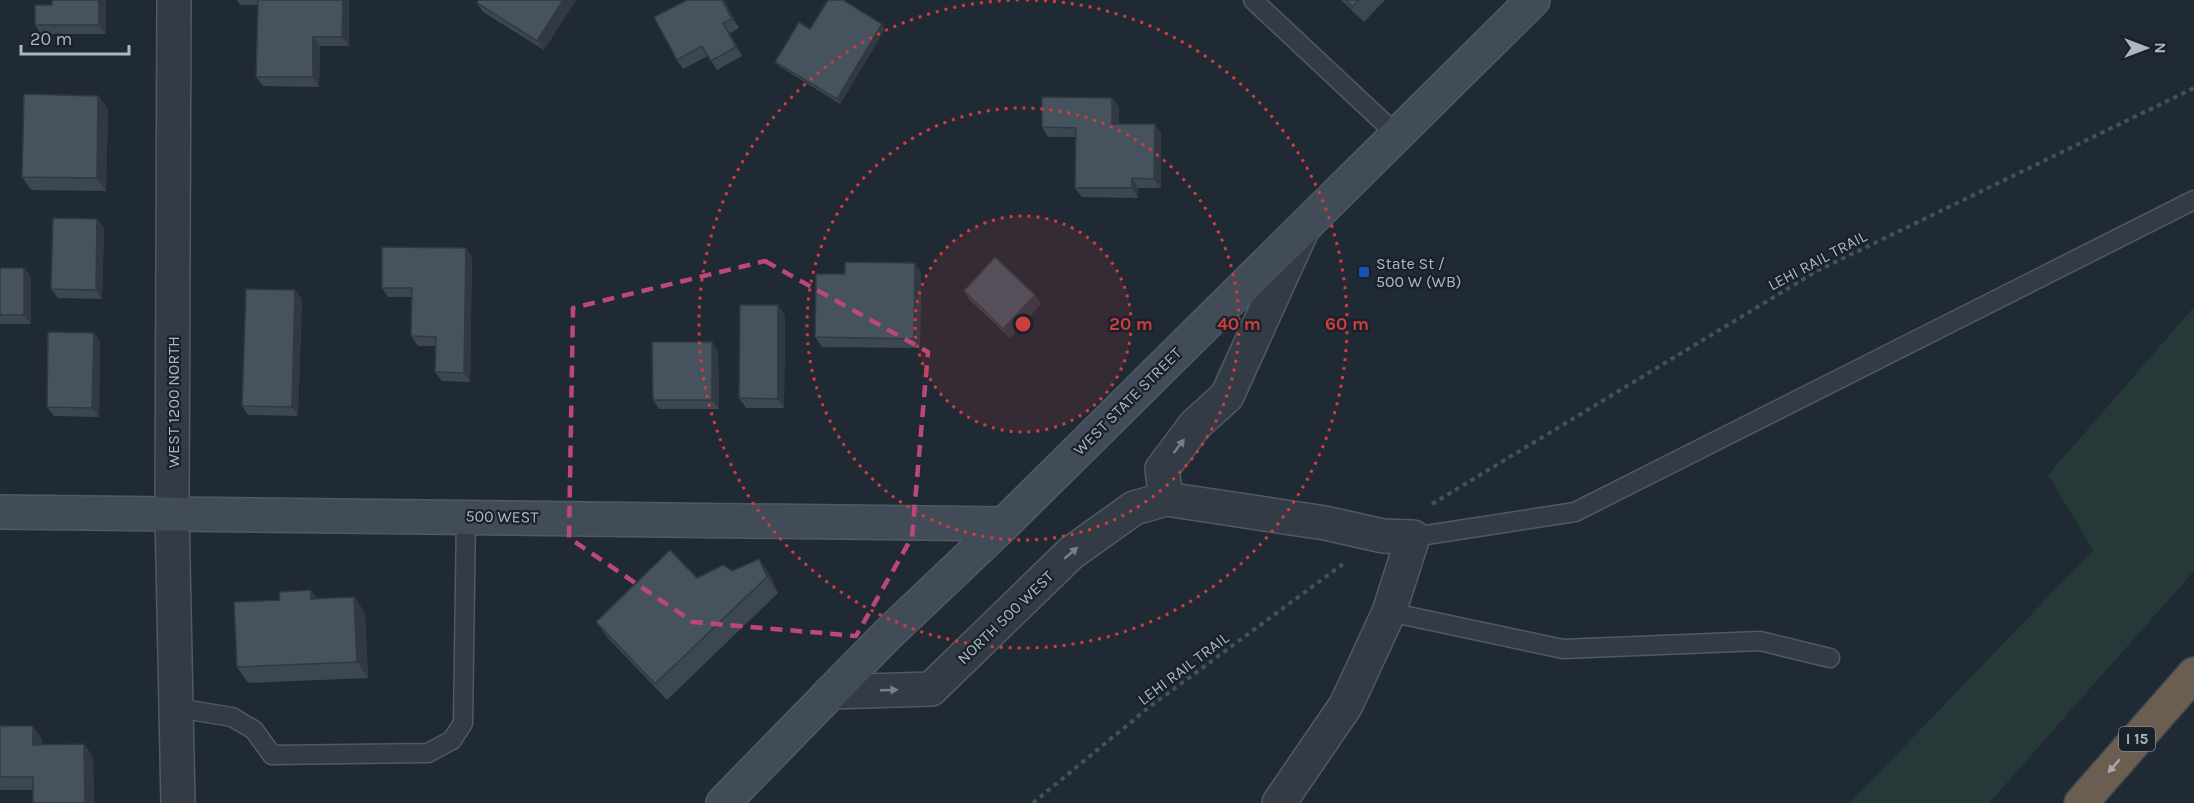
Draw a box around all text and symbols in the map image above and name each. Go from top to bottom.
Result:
scale bar [21,18,129,56]
north arrow [2116,18,2176,78]
text: 20 m [30,28,72,50]
text: N [2151,42,2170,54]
street label: LEHI RAIL TRAIL [1765,226,1870,294]
place label: State St / 500 W (WB) [1376,254,1462,291]
marker: State St / 500 W (WB) [1357,265,1371,279]
text: 20 m [1109,313,1153,335]
text: 40 m [1217,313,1261,335]
text: 60 m [1325,313,1369,335]
centre of rings [1013,314,1033,334]
street label: WEST 1200 NORTH [164,336,183,468]
street label: WEST STATE STREET [1070,344,1185,459]
one-way arrow [1173,439,1185,454]
street label: 500 WEST [465,506,539,527]
one-way arrow [1063,547,1078,560]
street label: NORTH 500 WEST [953,567,1057,668]
street label: LEHI RAIL TRAIL [1134,628,1233,709]
one-way arrow [880,686,899,695]
road number: I 15 [2119,727,2155,751]
one-way arrow [2108,758,2121,773]

